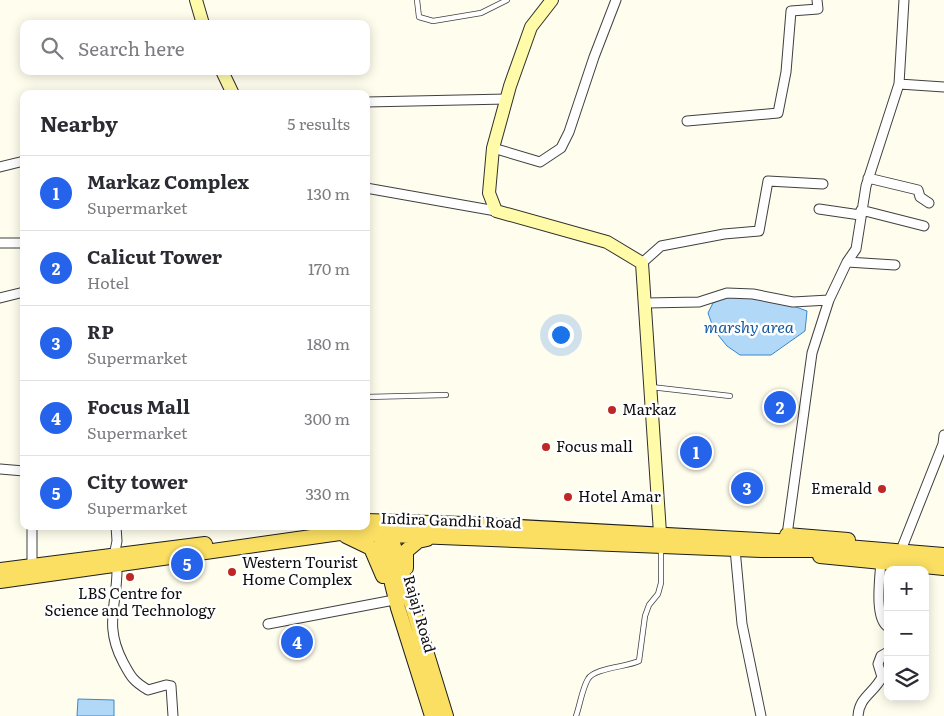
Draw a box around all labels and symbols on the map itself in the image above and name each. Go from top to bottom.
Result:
water label: marshy area [704,314,795,338]
your location [548,322,574,348]
pin: 2 [764,388,796,426]
place label: Markaz [622,397,676,420]
marker: Markaz [606,404,618,416]
pin: 1 [680,433,712,471]
place label: Focus mall [556,434,633,457]
marker: Focus mall [540,441,552,453]
pin: 3 [731,469,763,507]
place label: Emerald [811,476,872,499]
marker: Emerald [876,483,888,495]
place label: Hotel Amar [578,484,661,507]
marker: Hotel Amar [562,491,574,503]
street label: Indira Gandhi Road [380,506,522,533]
pin: 5 [171,545,203,583]
place label: Western Tourist Home Complex [242,550,358,590]
marker: Western Tourist Home Complex [226,566,238,578]
marker: LBS Centre for Science and Technology [124,571,136,583]
street label: Rajaji Road [398,572,442,655]
place label: LBS Centre for Science and Technology [44,581,216,621]
pin: 4 [281,623,313,661]

